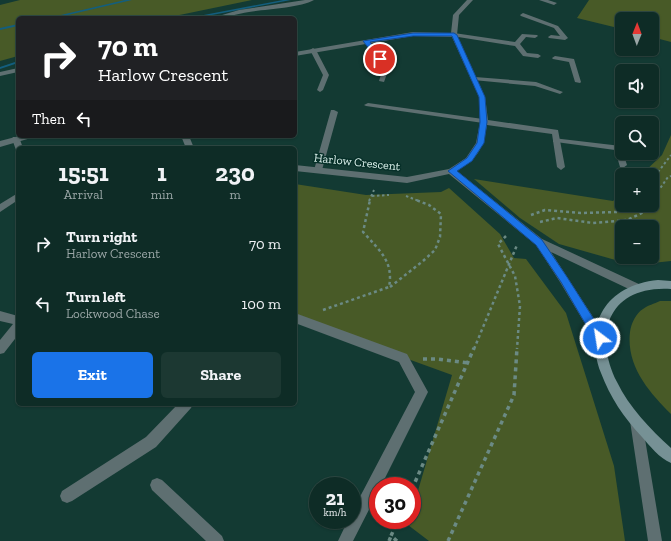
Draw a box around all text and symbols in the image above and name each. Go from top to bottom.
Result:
north arrow [615,12,659,56]
map controls [615,12,659,264]
text: 70 m [98,30,158,63]
icon: right [32,32,84,84]
pin [363,42,397,76]
icon: arrive [369,48,391,70]
text: Harlow Crescent [98,64,228,86]
button: sound [615,64,659,108]
icon: left [73,108,95,130]
text: Then [32,110,65,128]
button: search [615,116,659,160]
street label: Harlow Crescent [313,151,401,174]
text: 15:51 [58,158,109,187]
text: 1 [157,158,167,187]
text: 230 [215,158,255,187]
button: + [615,168,659,212]
text: Arrival [64,187,103,202]
text: min [151,187,173,202]
text: m [229,187,241,202]
button: − [615,220,659,264]
text: Turn right [66,228,137,246]
icon: right [32,233,54,255]
text: 70 m [249,235,281,253]
text: Harlow Crescent [66,246,160,261]
text: Turn left [66,288,126,306]
icon: left [32,293,54,315]
text: 100 m [242,295,281,313]
text: Lockwood Chase [66,306,160,321]
position arrow [579,317,621,359]
button: Exit [32,352,153,398]
button: Share [161,352,281,398]
speed limit sign: 30 [369,477,421,529]
text: 21 [326,486,344,510]
text: km/h [324,507,346,519]

